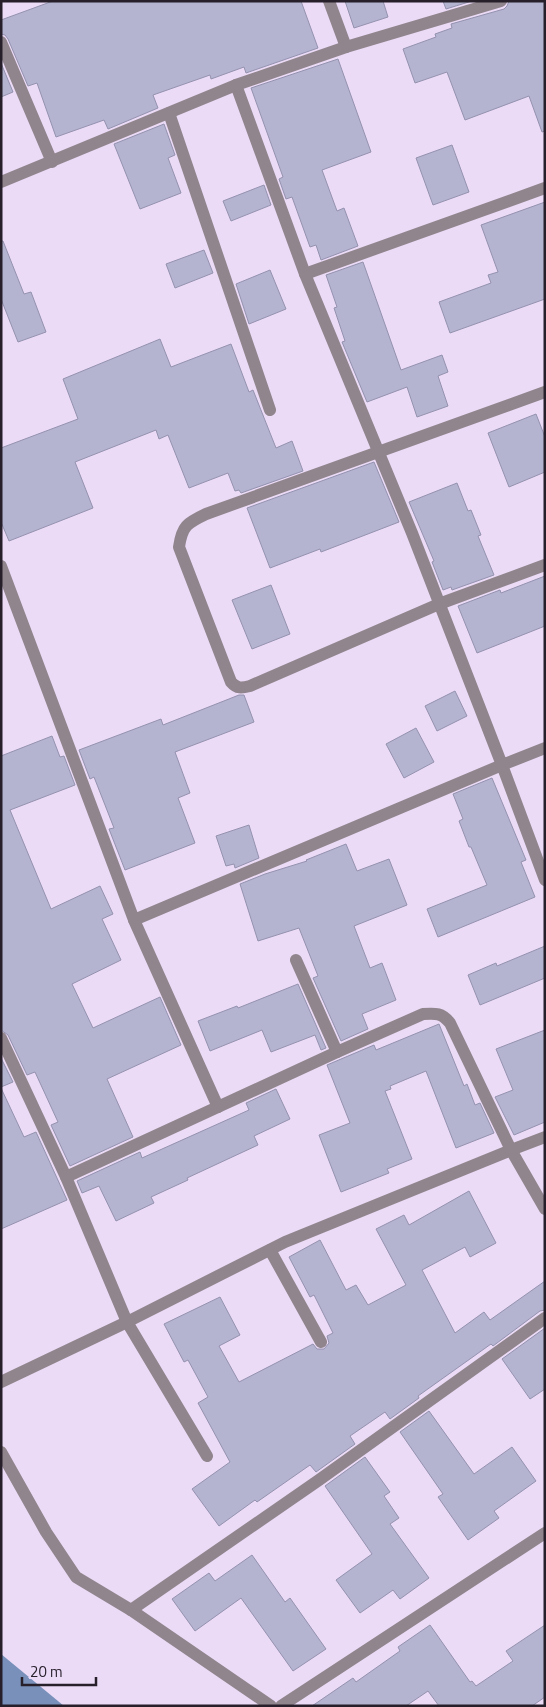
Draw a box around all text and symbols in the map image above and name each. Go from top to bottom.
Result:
scale bar [22,1654,96,1686]
text: 20 m [30,1660,63,1683]

